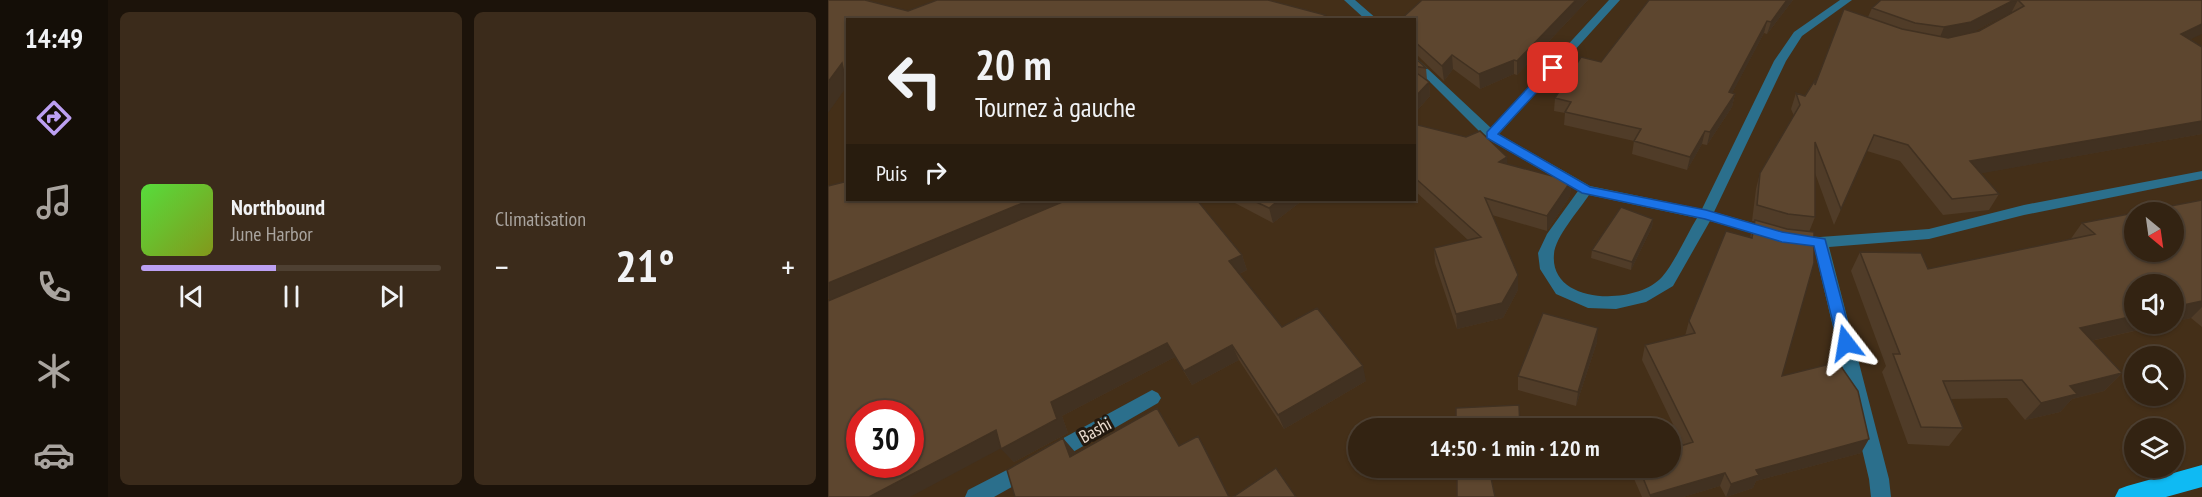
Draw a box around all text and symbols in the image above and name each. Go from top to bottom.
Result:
text: 14:49 [25,21,83,55]
text: 20 m [975,37,1052,92]
icon: left [876,42,954,120]
pin [1527,42,1578,93]
icon: arrive [1536,51,1569,84]
text: Tournez à gauche [975,90,1136,124]
icon: directions [33,97,75,139]
icon: right [919,156,952,189]
text: Puis [876,159,907,187]
icon: music [33,181,75,223]
text: Northbound [231,193,325,221]
north arrow [2124,202,2184,262]
map controls [2124,202,2184,478]
text: Climatisation [495,206,586,232]
text: June Harbor [231,221,313,247]
text: 21° [615,236,675,294]
text: − [495,245,509,288]
text: + [781,245,795,288]
icon: phone [33,266,75,308]
button: sound [2124,274,2184,334]
icon: previous [175,280,208,313]
icon: pause [275,280,308,313]
icon: next [375,280,408,313]
position arrow [1814,311,1878,375]
button: search [2124,346,2184,406]
icon: climate [33,350,75,392]
speed limit sign: 30 [846,400,924,478]
street label: Bashi [1075,412,1115,448]
button: layers [2124,418,2184,478]
icon: car [33,434,75,476]
text: 14:50 · 1 min · 120 m [1429,434,1600,462]

